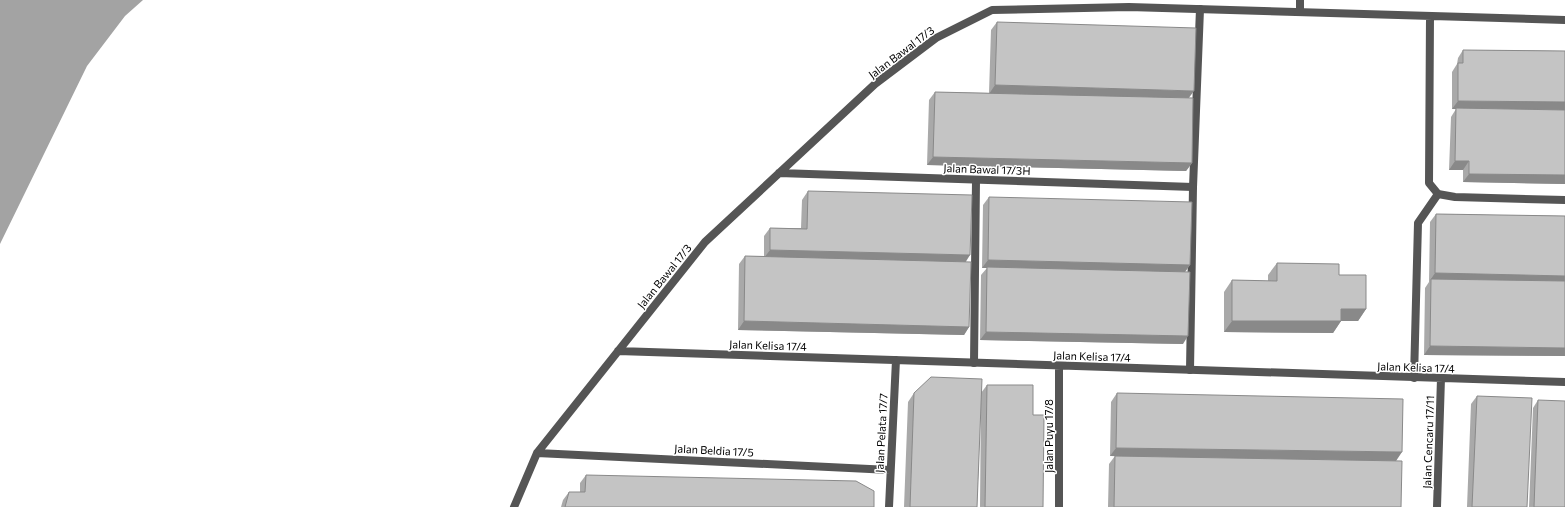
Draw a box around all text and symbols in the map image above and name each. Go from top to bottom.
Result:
street label: Jalan Bawal 17/3 [866,23,937,82]
street label: Jalan Bawal 17/3H [943,161,1031,178]
street label: Jalan Bawal 17/3 [634,241,695,311]
street label: Jalan Kelisa 17/4 [729,337,807,354]
street label: Jalan Kelisa 17/4 [1053,348,1131,365]
street label: Jalan Kelisa 17/4 [1377,359,1455,376]
street label: Jalan Pelata 17/7 [872,393,891,473]
street label: Jalan Cencaru 17/11 [1420,395,1437,489]
street label: Jalan Puyu 17/8 [1042,399,1056,473]
street label: Jalan Beldia 17/5 [674,441,754,460]

